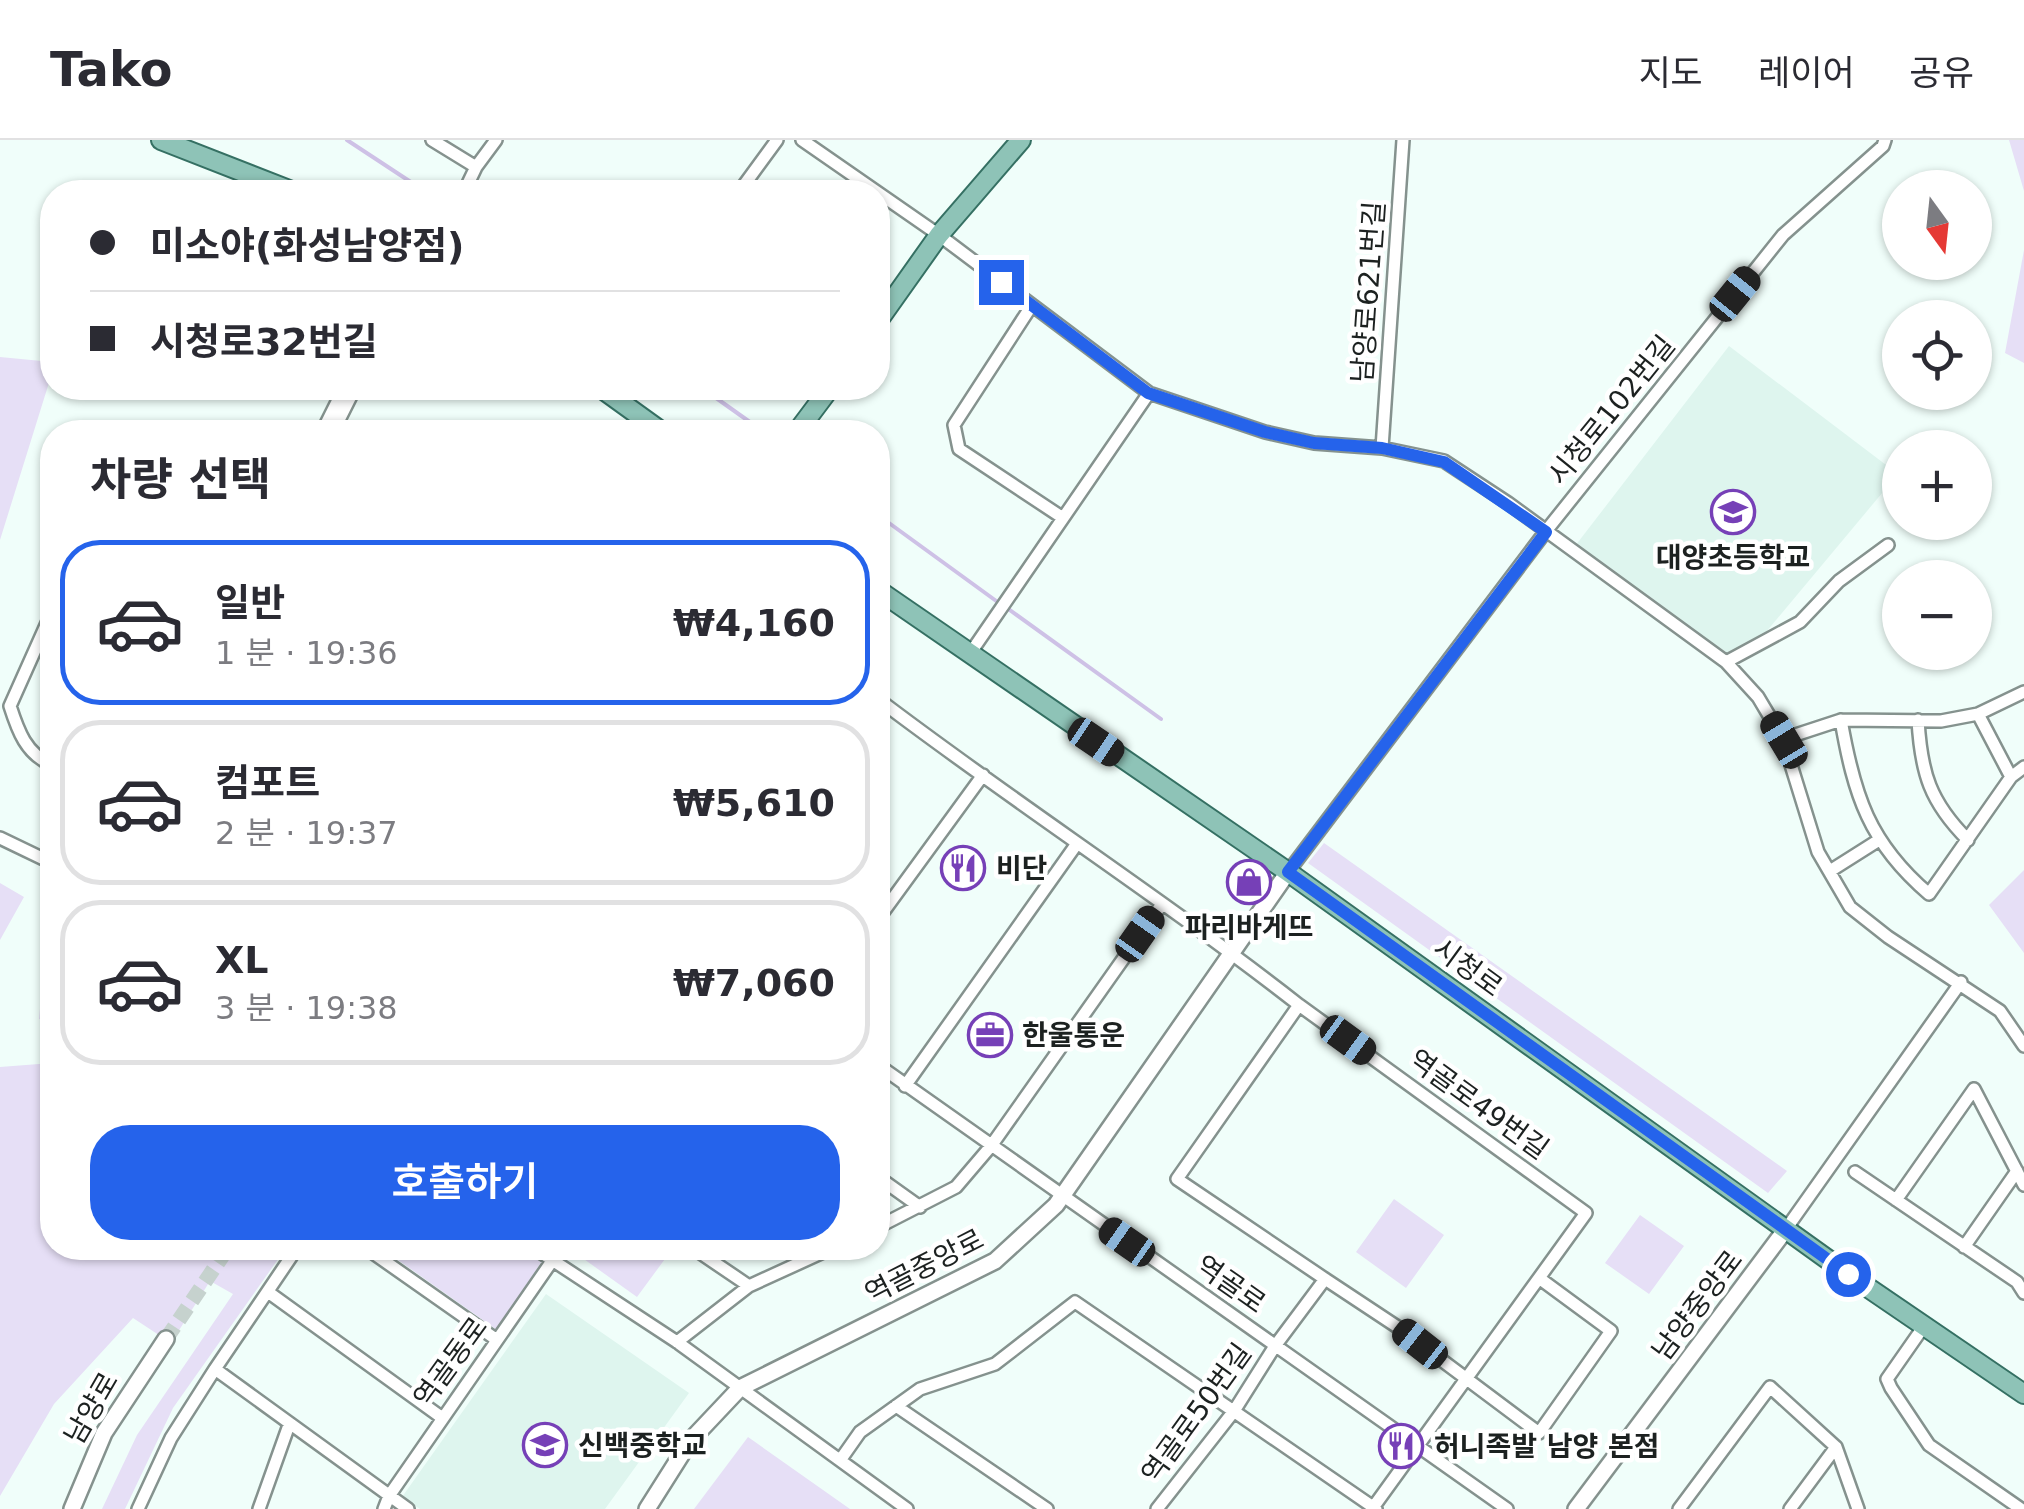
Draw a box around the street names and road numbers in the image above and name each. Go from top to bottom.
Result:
street label: 남양로621번길 [1346,200,1391,384]
street label: 시청로102번길 [1541,329,1682,492]
street label: 시청로 [1427,931,1509,1003]
street label: 역골로49번길 [1402,1043,1555,1166]
street label: 역골중앙로 [859,1223,989,1310]
street label: 남양중앙로 [1645,1244,1749,1367]
street label: 역골로 [1190,1249,1272,1320]
street label: 역골동로 [407,1311,494,1414]
street label: 역골로50번길 [1135,1337,1258,1490]
street label: 남양로 [58,1367,125,1450]

